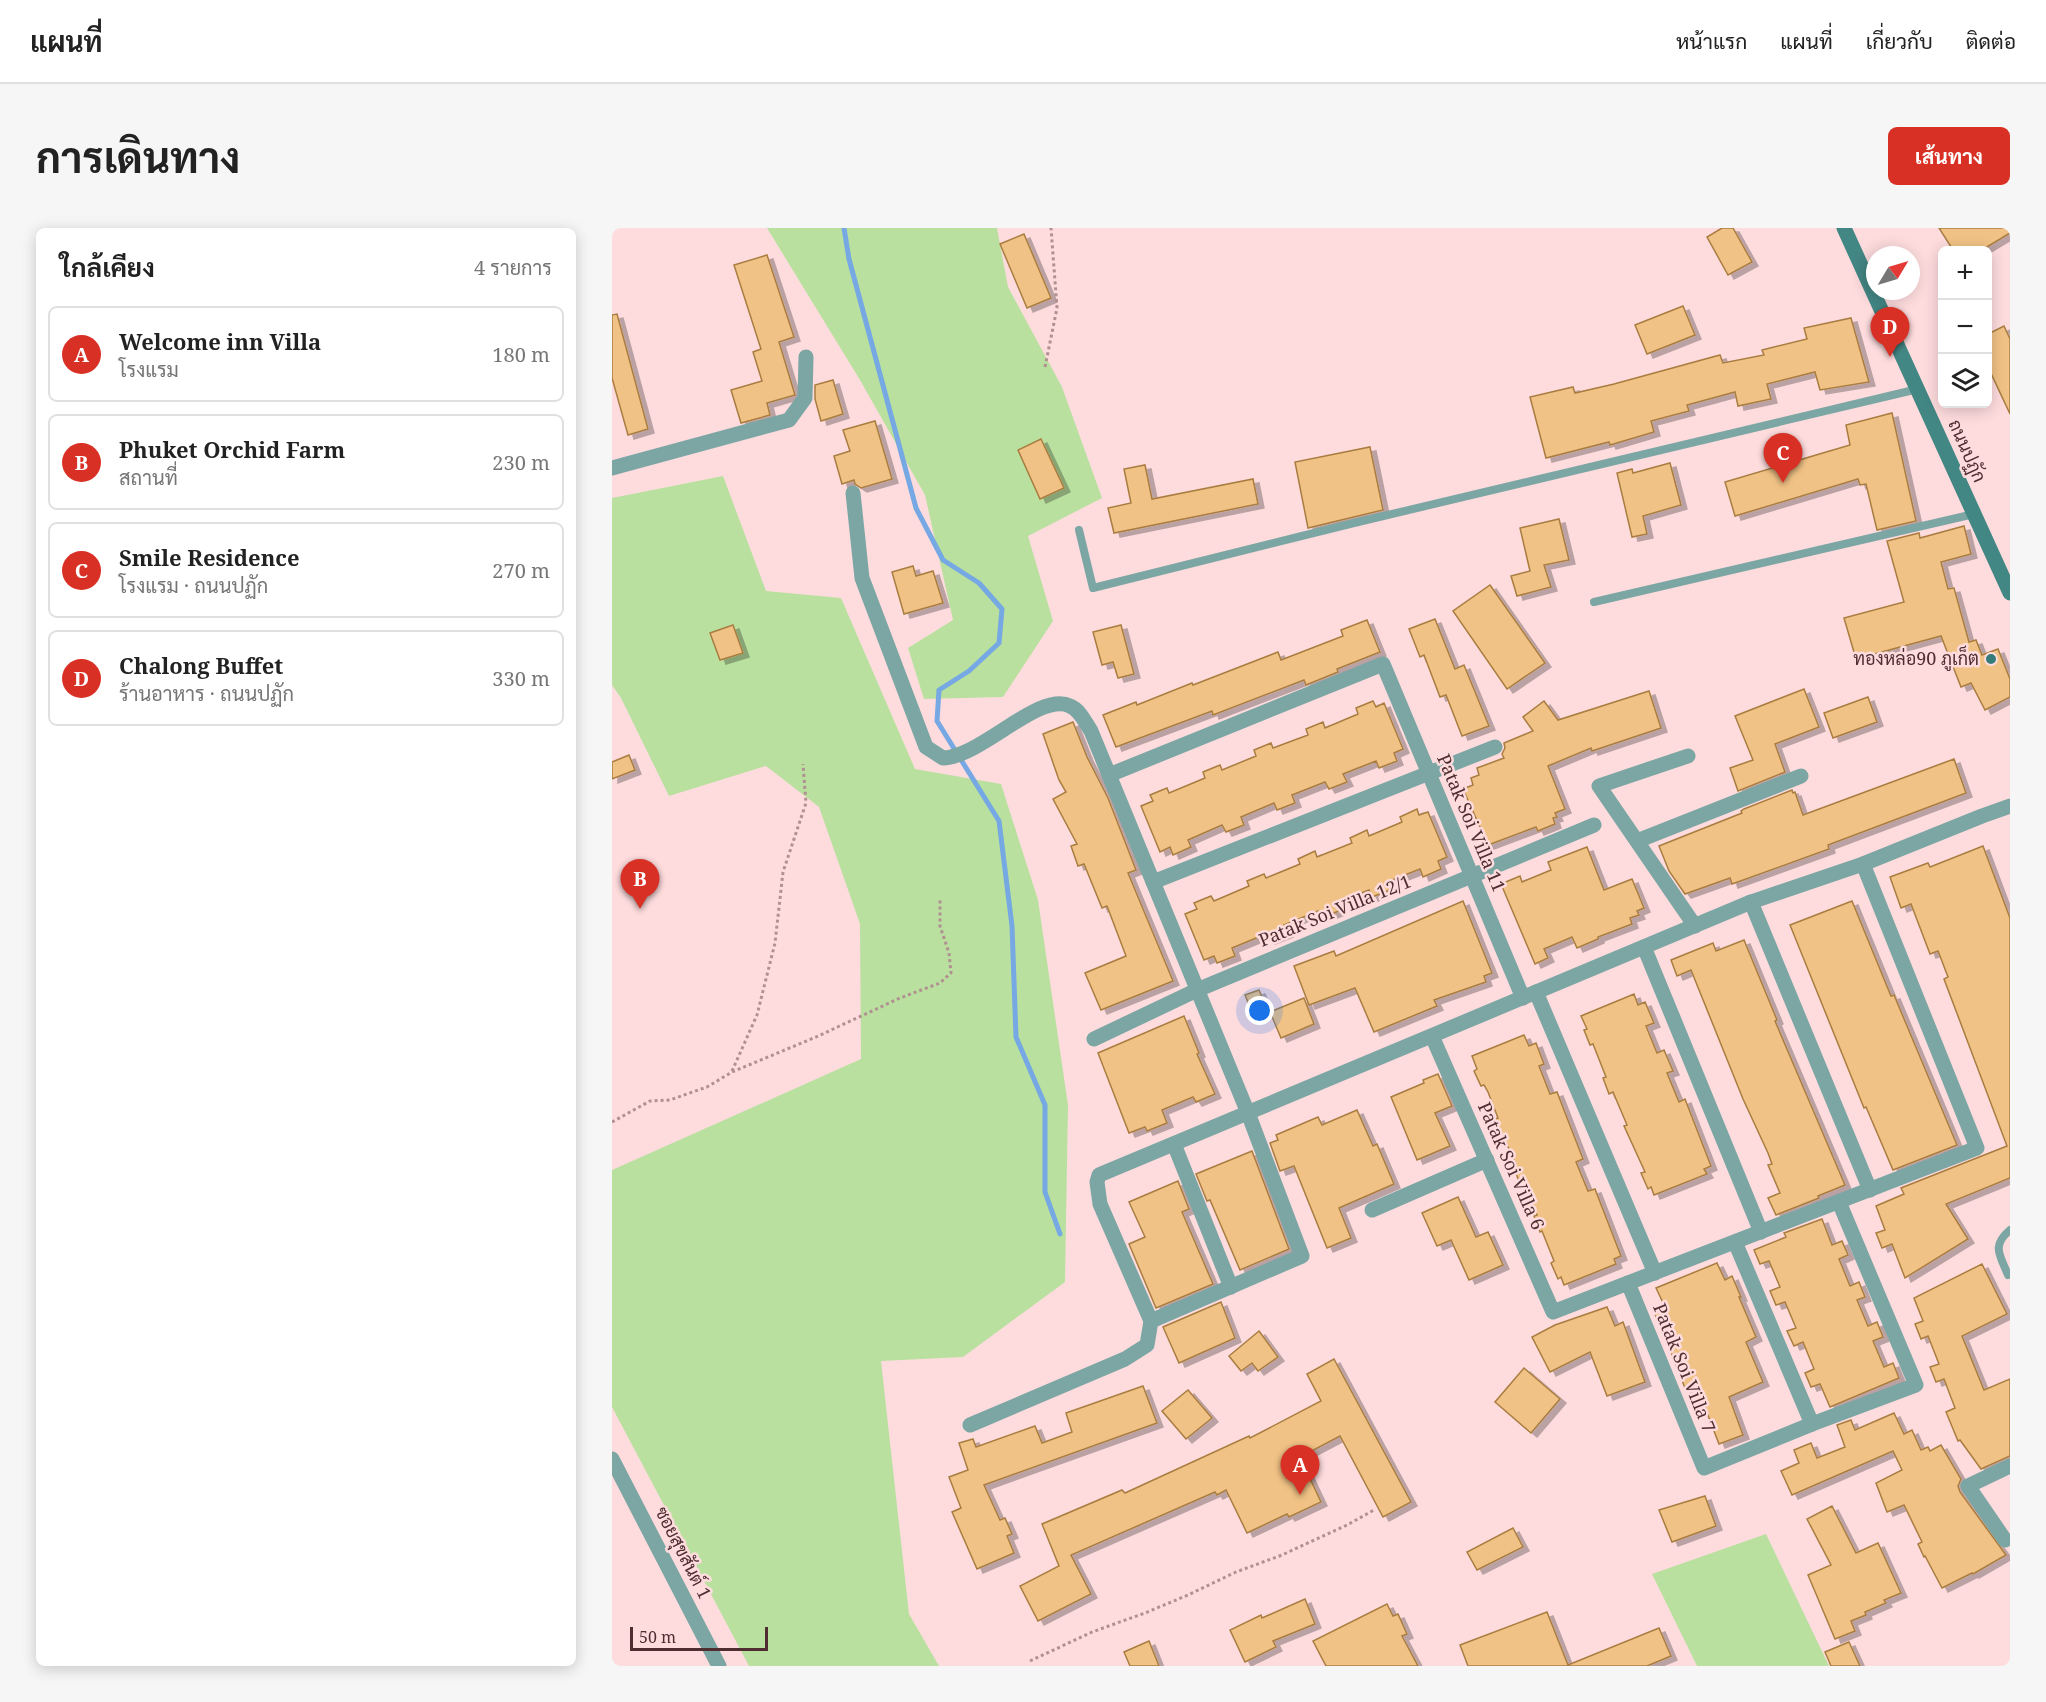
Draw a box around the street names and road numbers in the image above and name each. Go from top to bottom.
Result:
street label: ถนนปฏัก [1942,415,1992,486]
street label: Patak Soi Villa 11 [1432,750,1512,895]
street label: Patak Soi Villa 12/1 [1255,868,1414,952]
street label: Patak Soi Villa 6 [1473,1098,1551,1233]
street label: Patak Soi Villa 7 [1648,1300,1722,1436]
street label: ซอยสุขสันต์ 1 [649,1502,717,1603]

